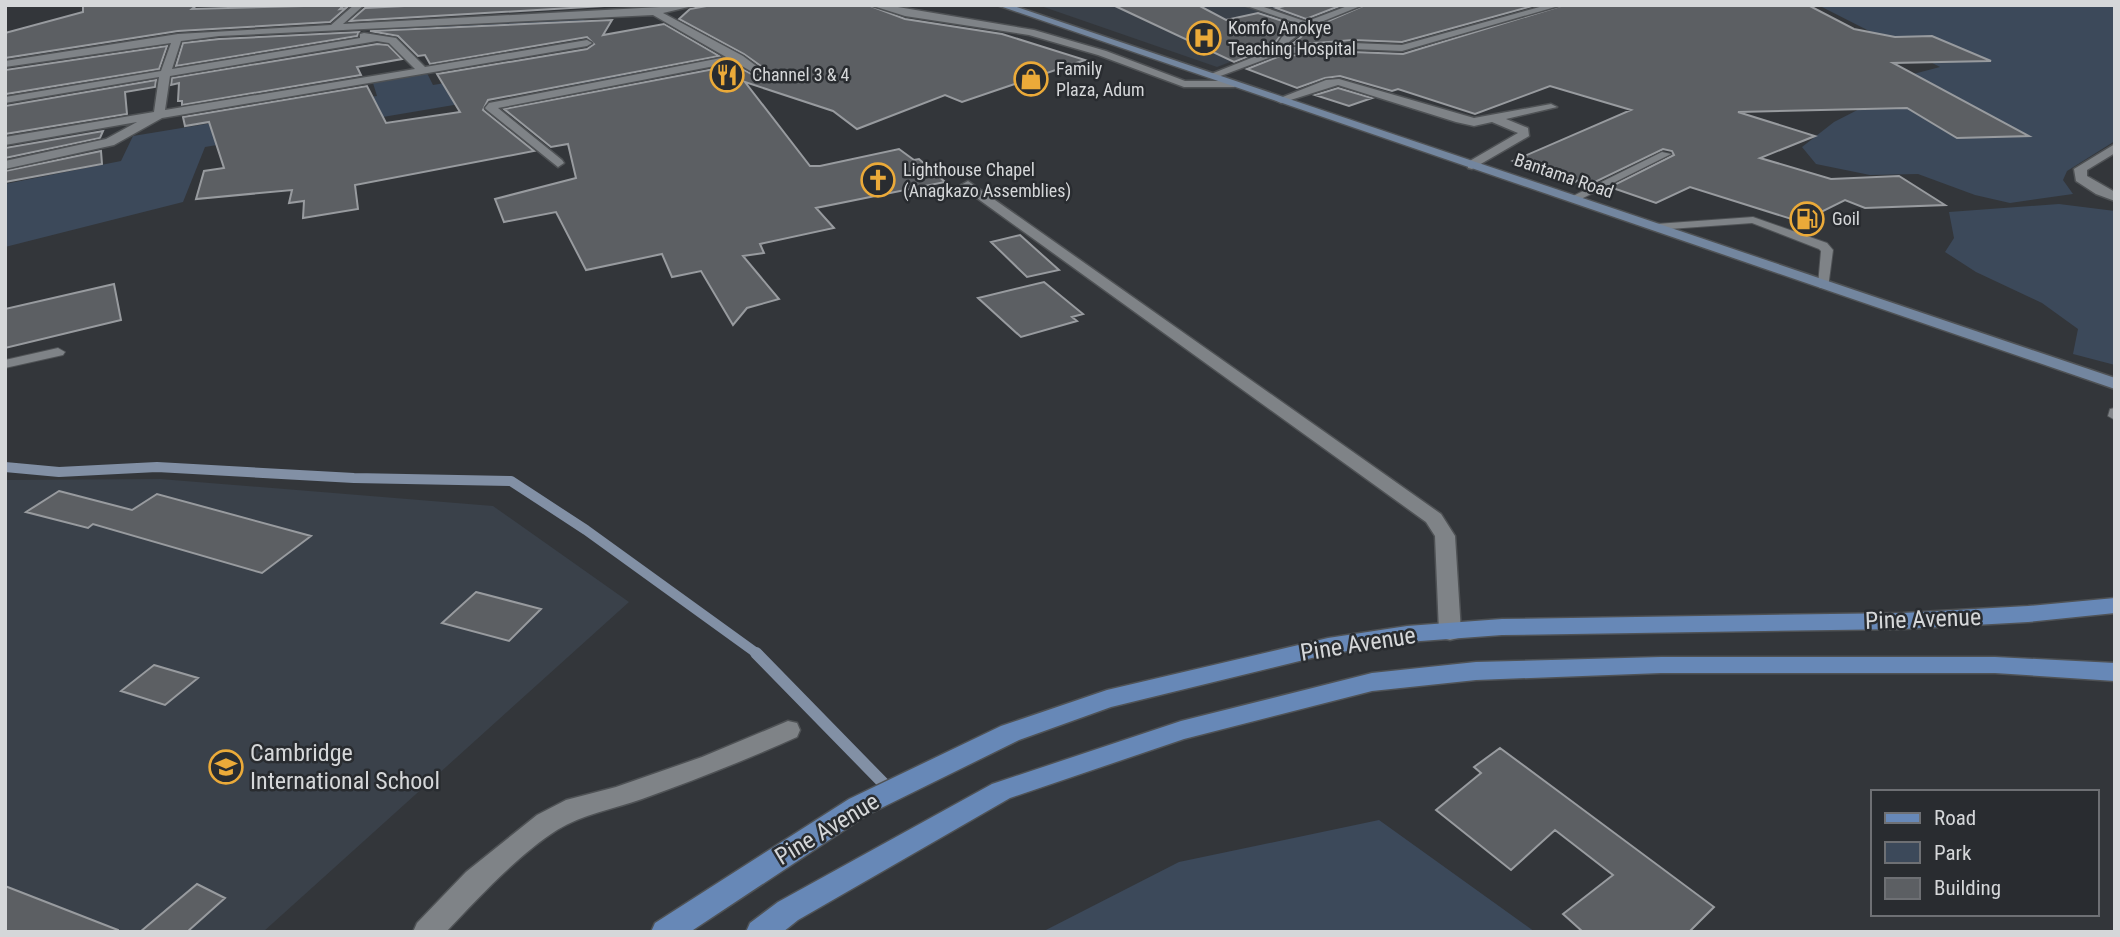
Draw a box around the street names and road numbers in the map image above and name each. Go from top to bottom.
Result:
street label: Bantama Road [1512,149,1617,202]
street label: Pine Avenue [1864,603,1982,635]
street label: Pine Avenue [1298,621,1418,667]
street label: Pine Avenue [770,787,884,871]

